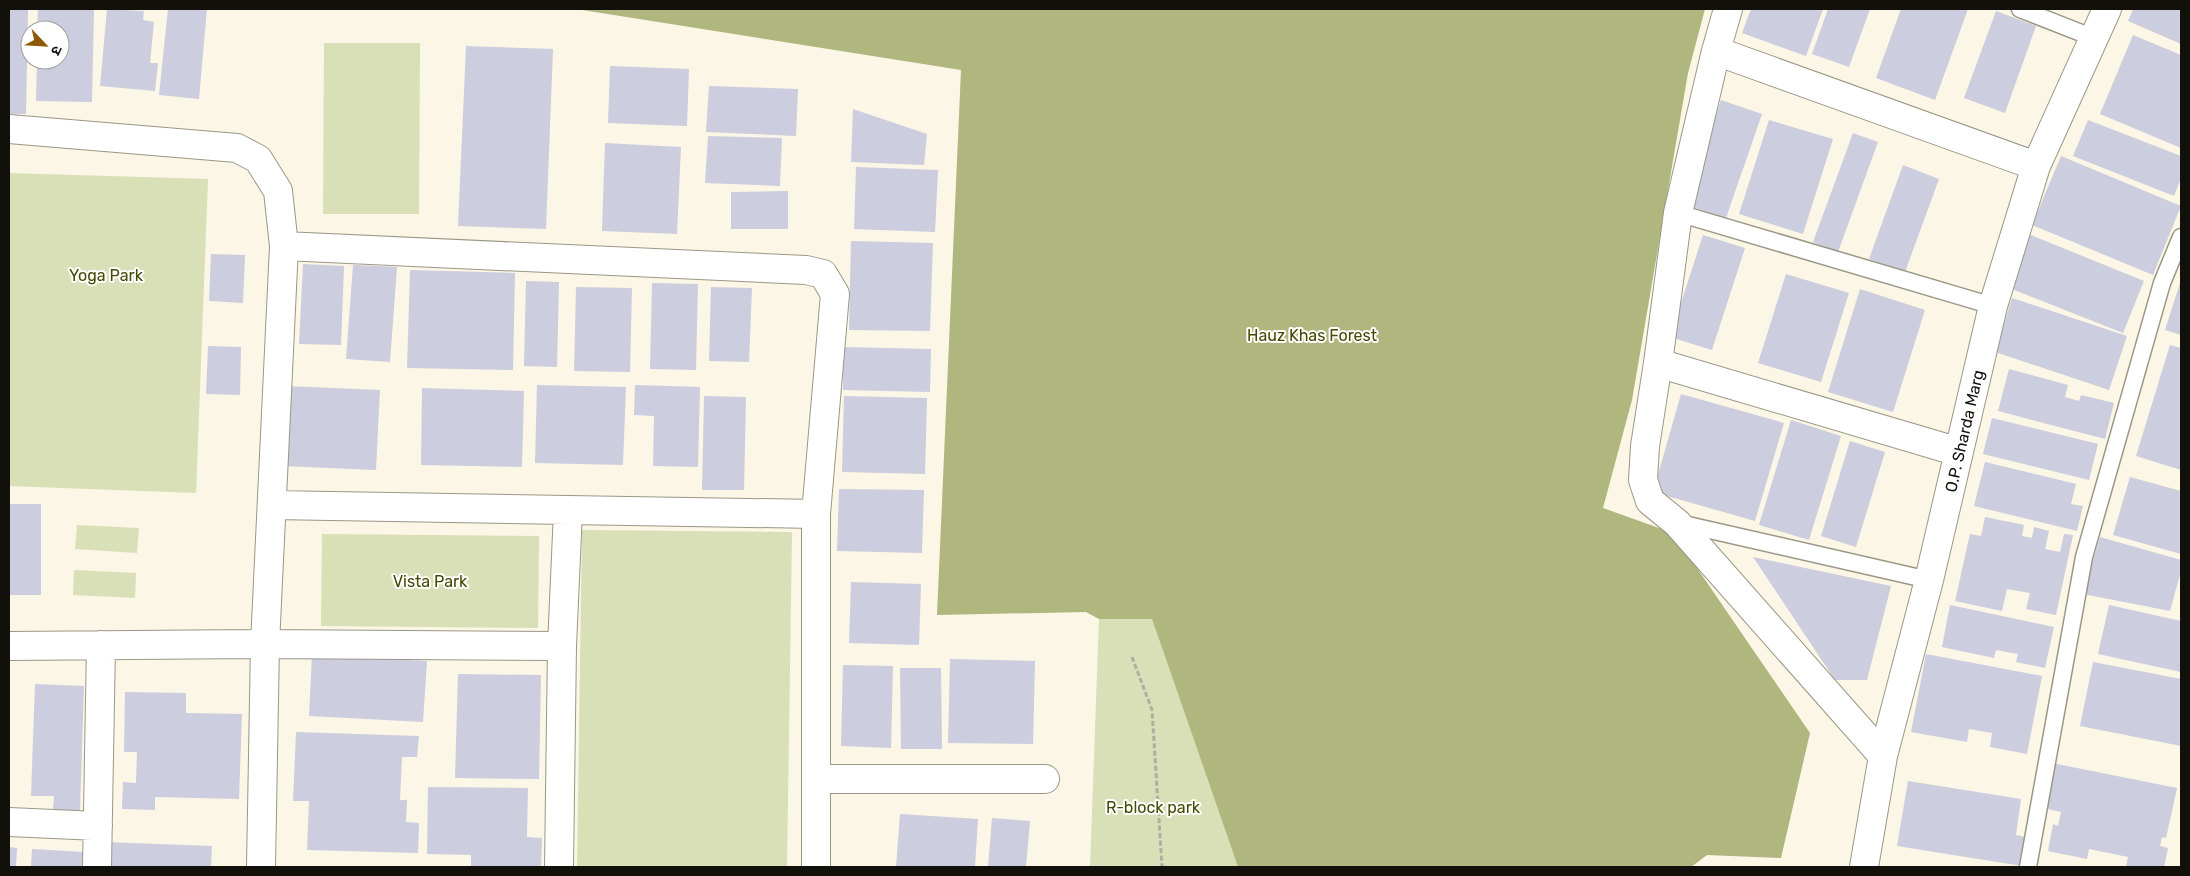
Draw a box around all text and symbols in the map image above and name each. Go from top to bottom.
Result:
north arrow [20,20,70,70]
text: उ [47,43,66,58]
park label: Yoga Park [69,266,144,285]
park label: Hauz Khas Forest [1247,326,1377,345]
street label: O.P. Sharda Marg [1941,368,1988,494]
park label: Vista Park [393,572,468,591]
park label: R-block park [1106,798,1201,817]

